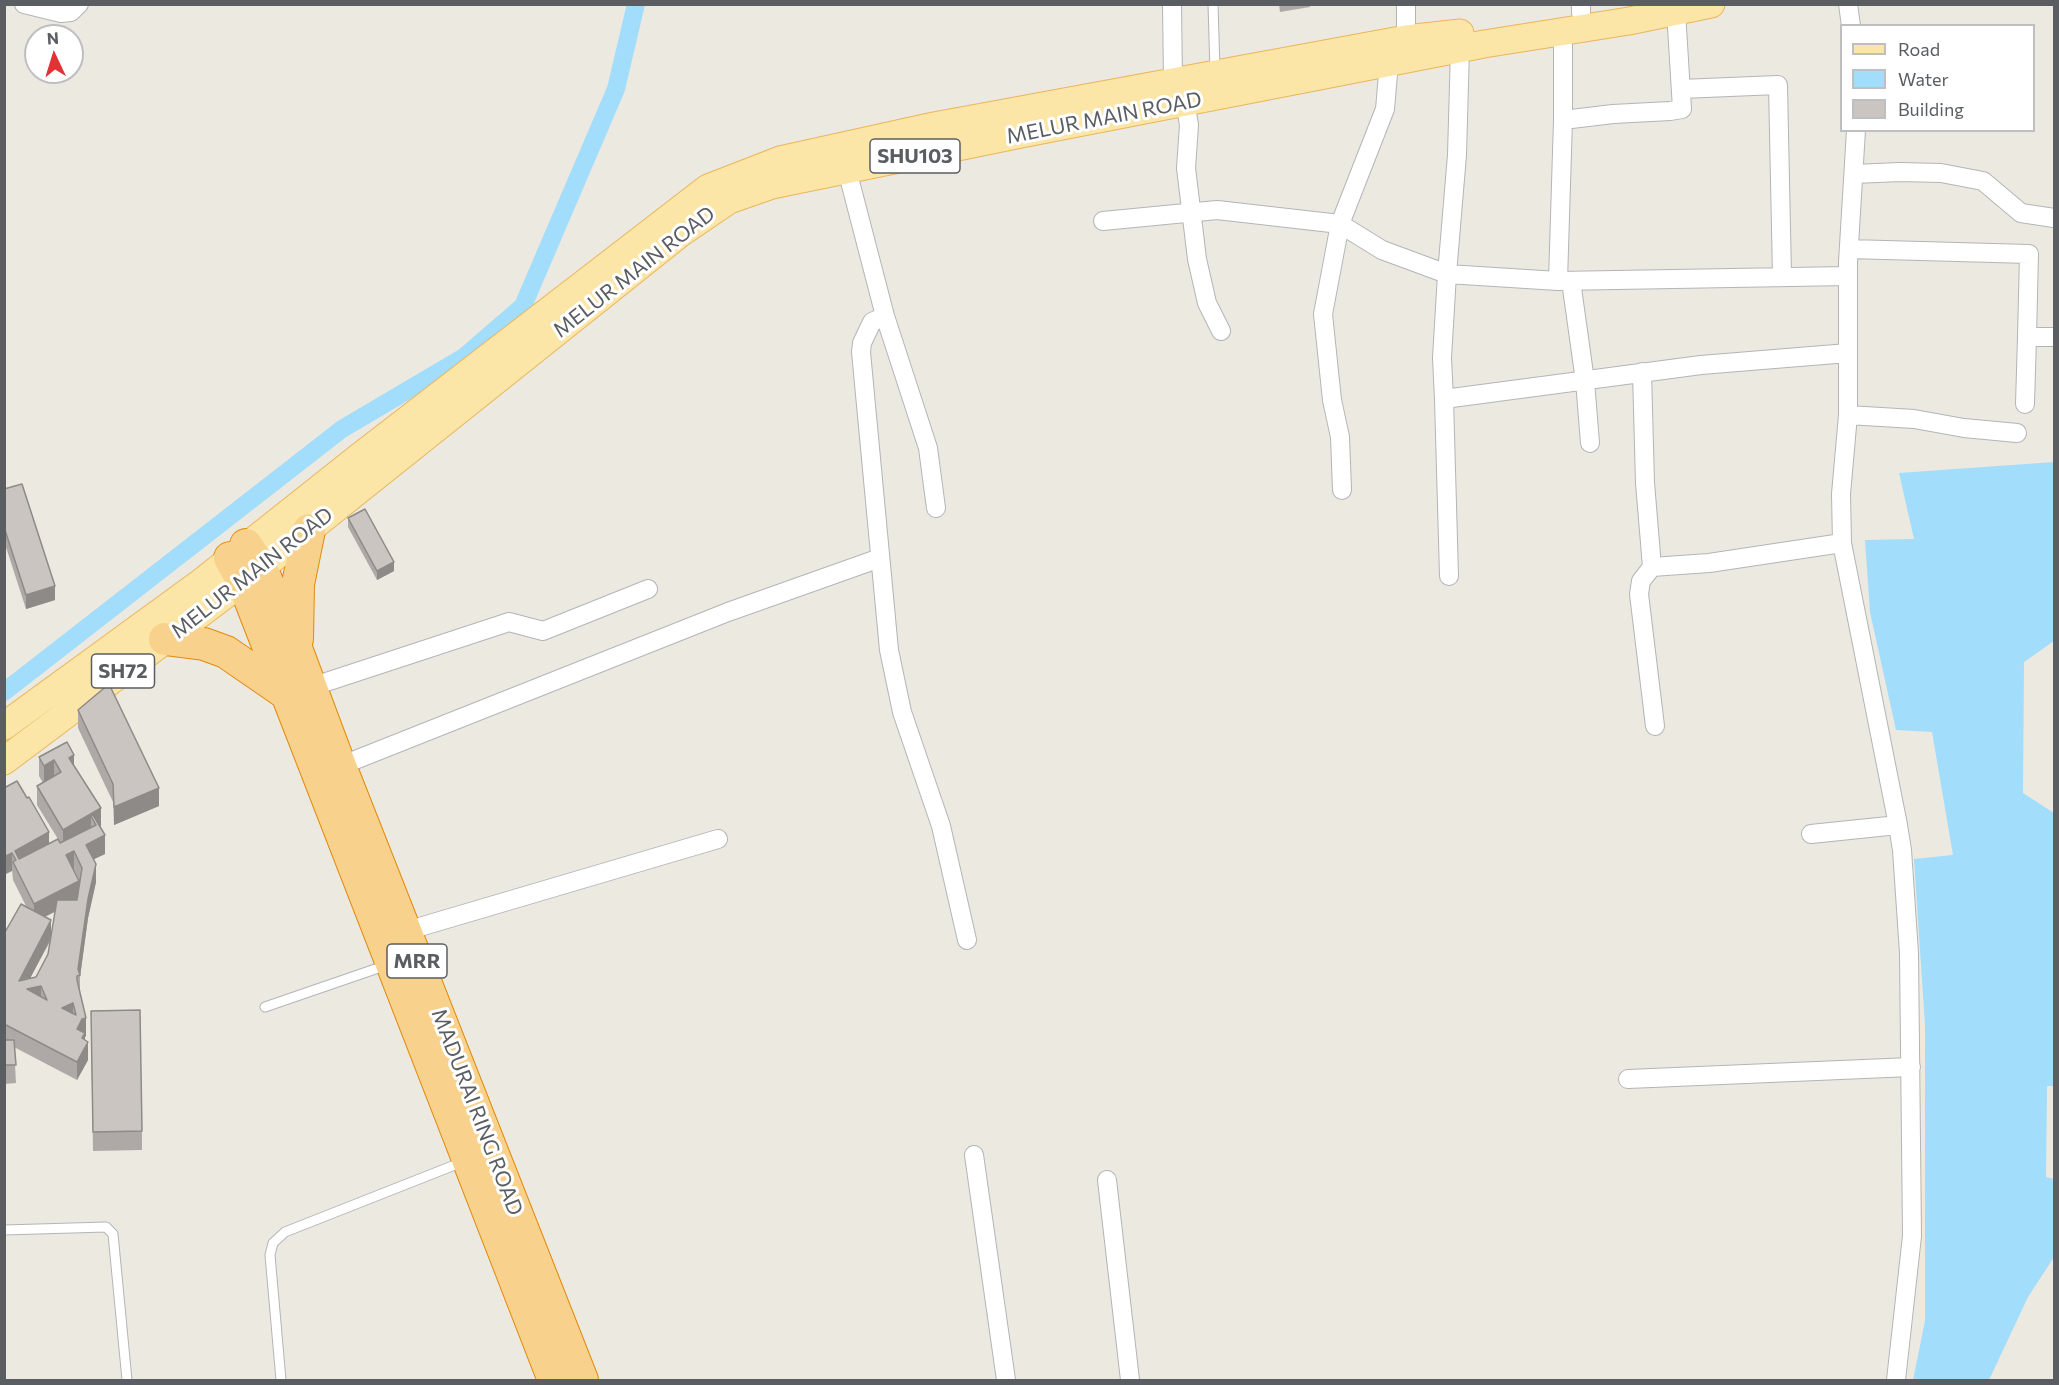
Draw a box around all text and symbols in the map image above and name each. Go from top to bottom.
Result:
north arrow [24,24,84,84]
legend [1840,24,2035,132]
text: N [46,28,59,47]
text: Road [1898,38,1940,60]
text: Water [1898,68,1949,90]
street label: MELUR MAIN ROAD [1004,87,1204,149]
text: Building [1898,98,1964,120]
road number: SHU103 [870,139,960,173]
street label: MELUR MAIN ROAD [548,201,720,343]
street label: MELUR MAIN ROAD [166,502,338,644]
road number: SH72 [92,654,154,688]
road number: MRR [387,944,447,978]
street label: MADURAI RING ROAD [426,1005,528,1219]

